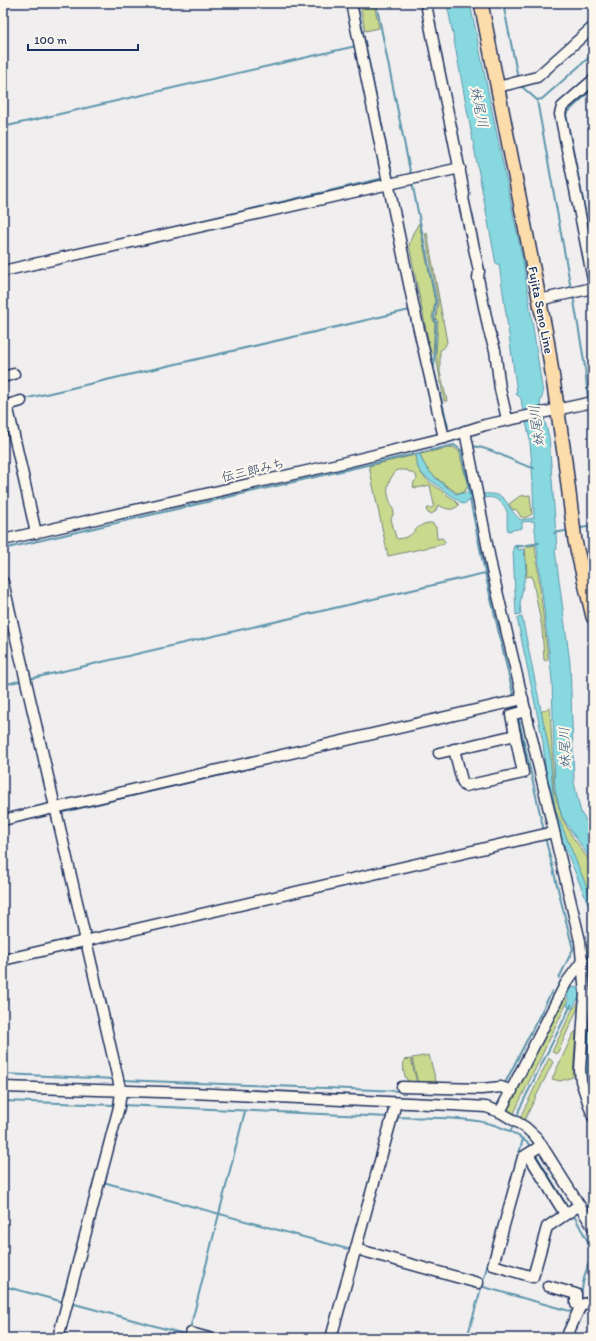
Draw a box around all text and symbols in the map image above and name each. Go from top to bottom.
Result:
scale bar [28,26,138,52]
text: 100 m [34,33,67,47]
water label: 妹尾川 [467,85,491,129]
street label: Fujita Seno Line [525,265,557,355]
water label: 妹尾川 [526,404,548,448]
street label: 伝三郎みち [220,455,286,485]
water label: 妹尾川 [556,727,574,769]

